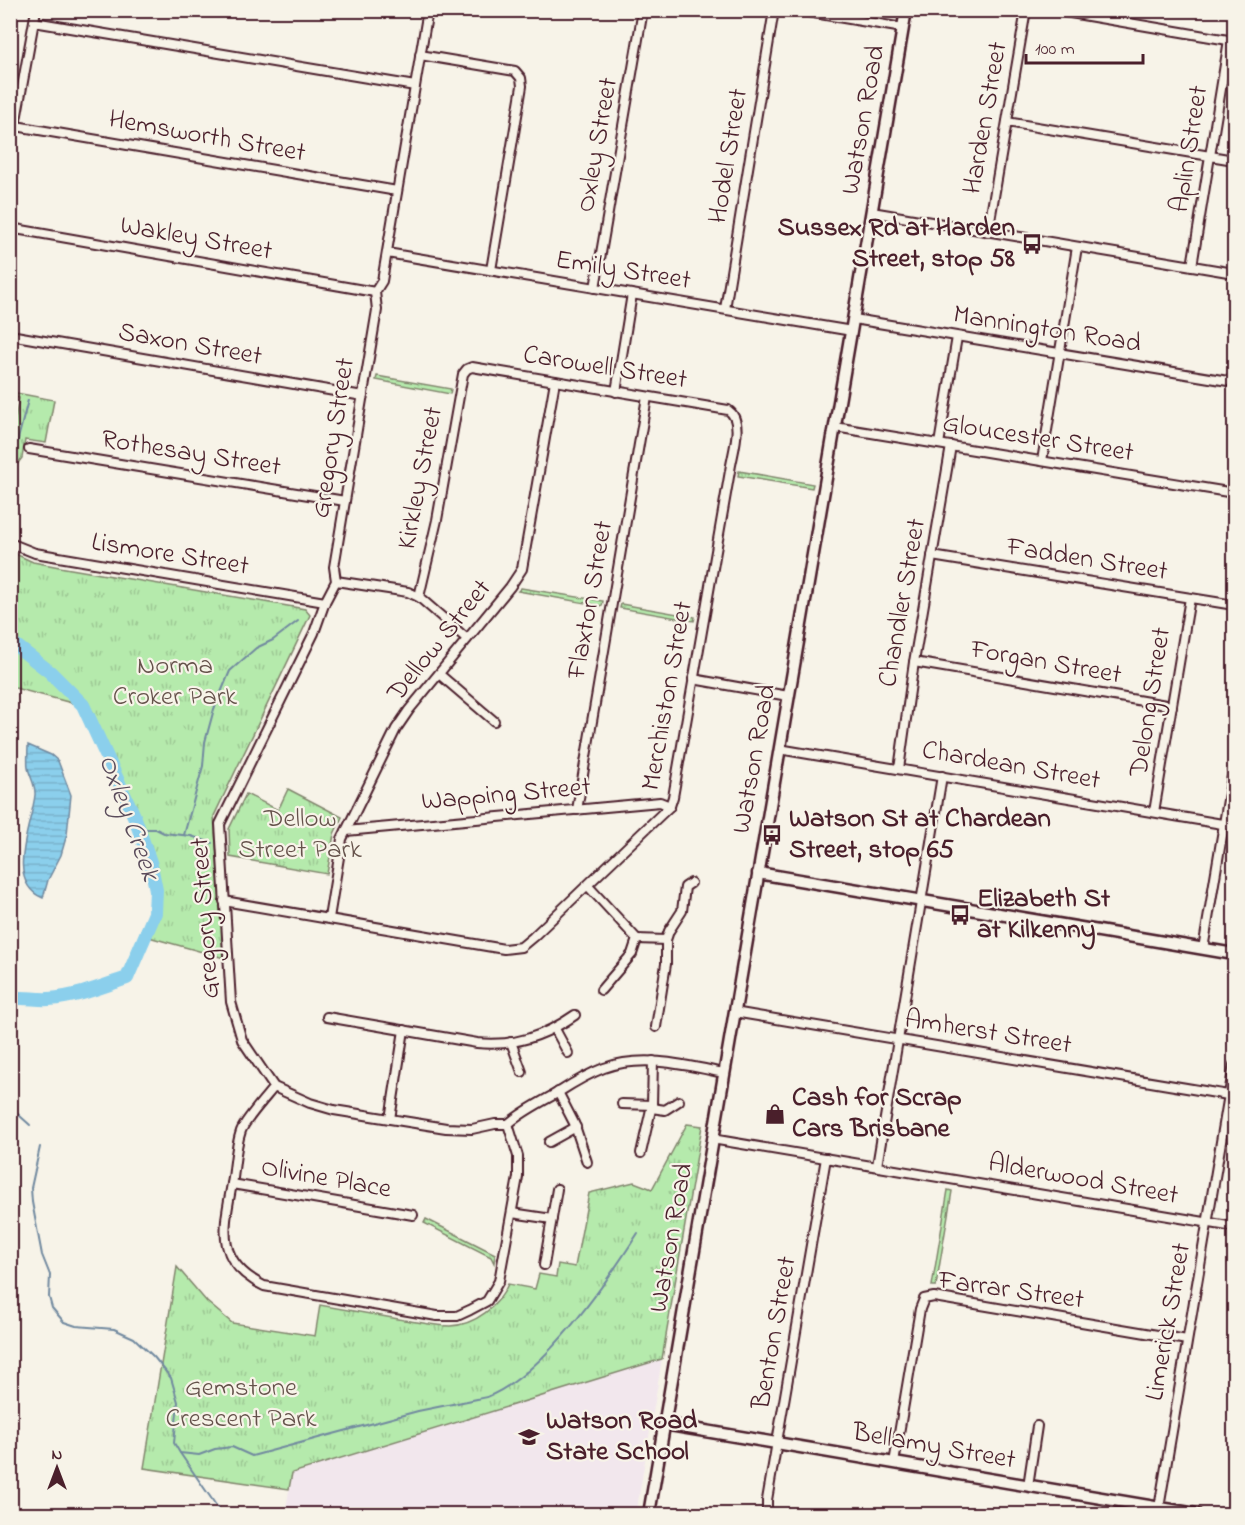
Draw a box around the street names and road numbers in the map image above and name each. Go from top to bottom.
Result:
street label: Harden Street [953,39,1019,197]
street label: Watson Road [832,42,896,198]
street label: Oxley Street [567,75,629,215]
street label: Aplin Street [1161,83,1219,215]
street label: Hodel Street [699,86,759,226]
street label: Hemsworth Street [106,101,308,173]
street label: Wakley Street [117,206,275,272]
street label: Emily Street [553,241,693,301]
street label: Mannington Road [950,296,1144,364]
street label: Saxon Street [115,313,265,377]
street label: Carowell Street [520,336,690,400]
street label: Gregory Street [302,355,366,521]
street label: Kirkley Street [388,403,454,553]
street label: Gloucester Street [940,405,1136,473]
street label: Rothesay Street [99,421,283,487]
street label: Chandler Street [869,516,937,690]
street label: Flaxton Street [558,518,624,683]
street label: Lismore Street [89,523,251,587]
street label: Fadden Street [1003,528,1170,592]
street label: Dellow Street [378,571,502,711]
street label: Merchiston Street [632,598,704,794]
street label: Delong Street [1120,625,1182,780]
street label: Forgan Street [967,630,1124,695]
street label: Watson Road [723,681,787,837]
street label: Chardean Street [919,731,1103,801]
street label: Wapping Street [420,768,592,822]
street label: Gregory Street [181,836,231,1000]
street label: Amherst Street [902,1001,1074,1065]
street label: Alderwood Street [985,1144,1181,1216]
street label: Olivine Place [258,1148,395,1210]
street label: Watson Road [640,1160,704,1316]
street label: Limerick Street [1136,1240,1202,1404]
street label: Benton Street [742,1253,808,1414]
street label: Farrar Street [935,1261,1086,1321]
street label: Bellamy Street [849,1413,1018,1481]

